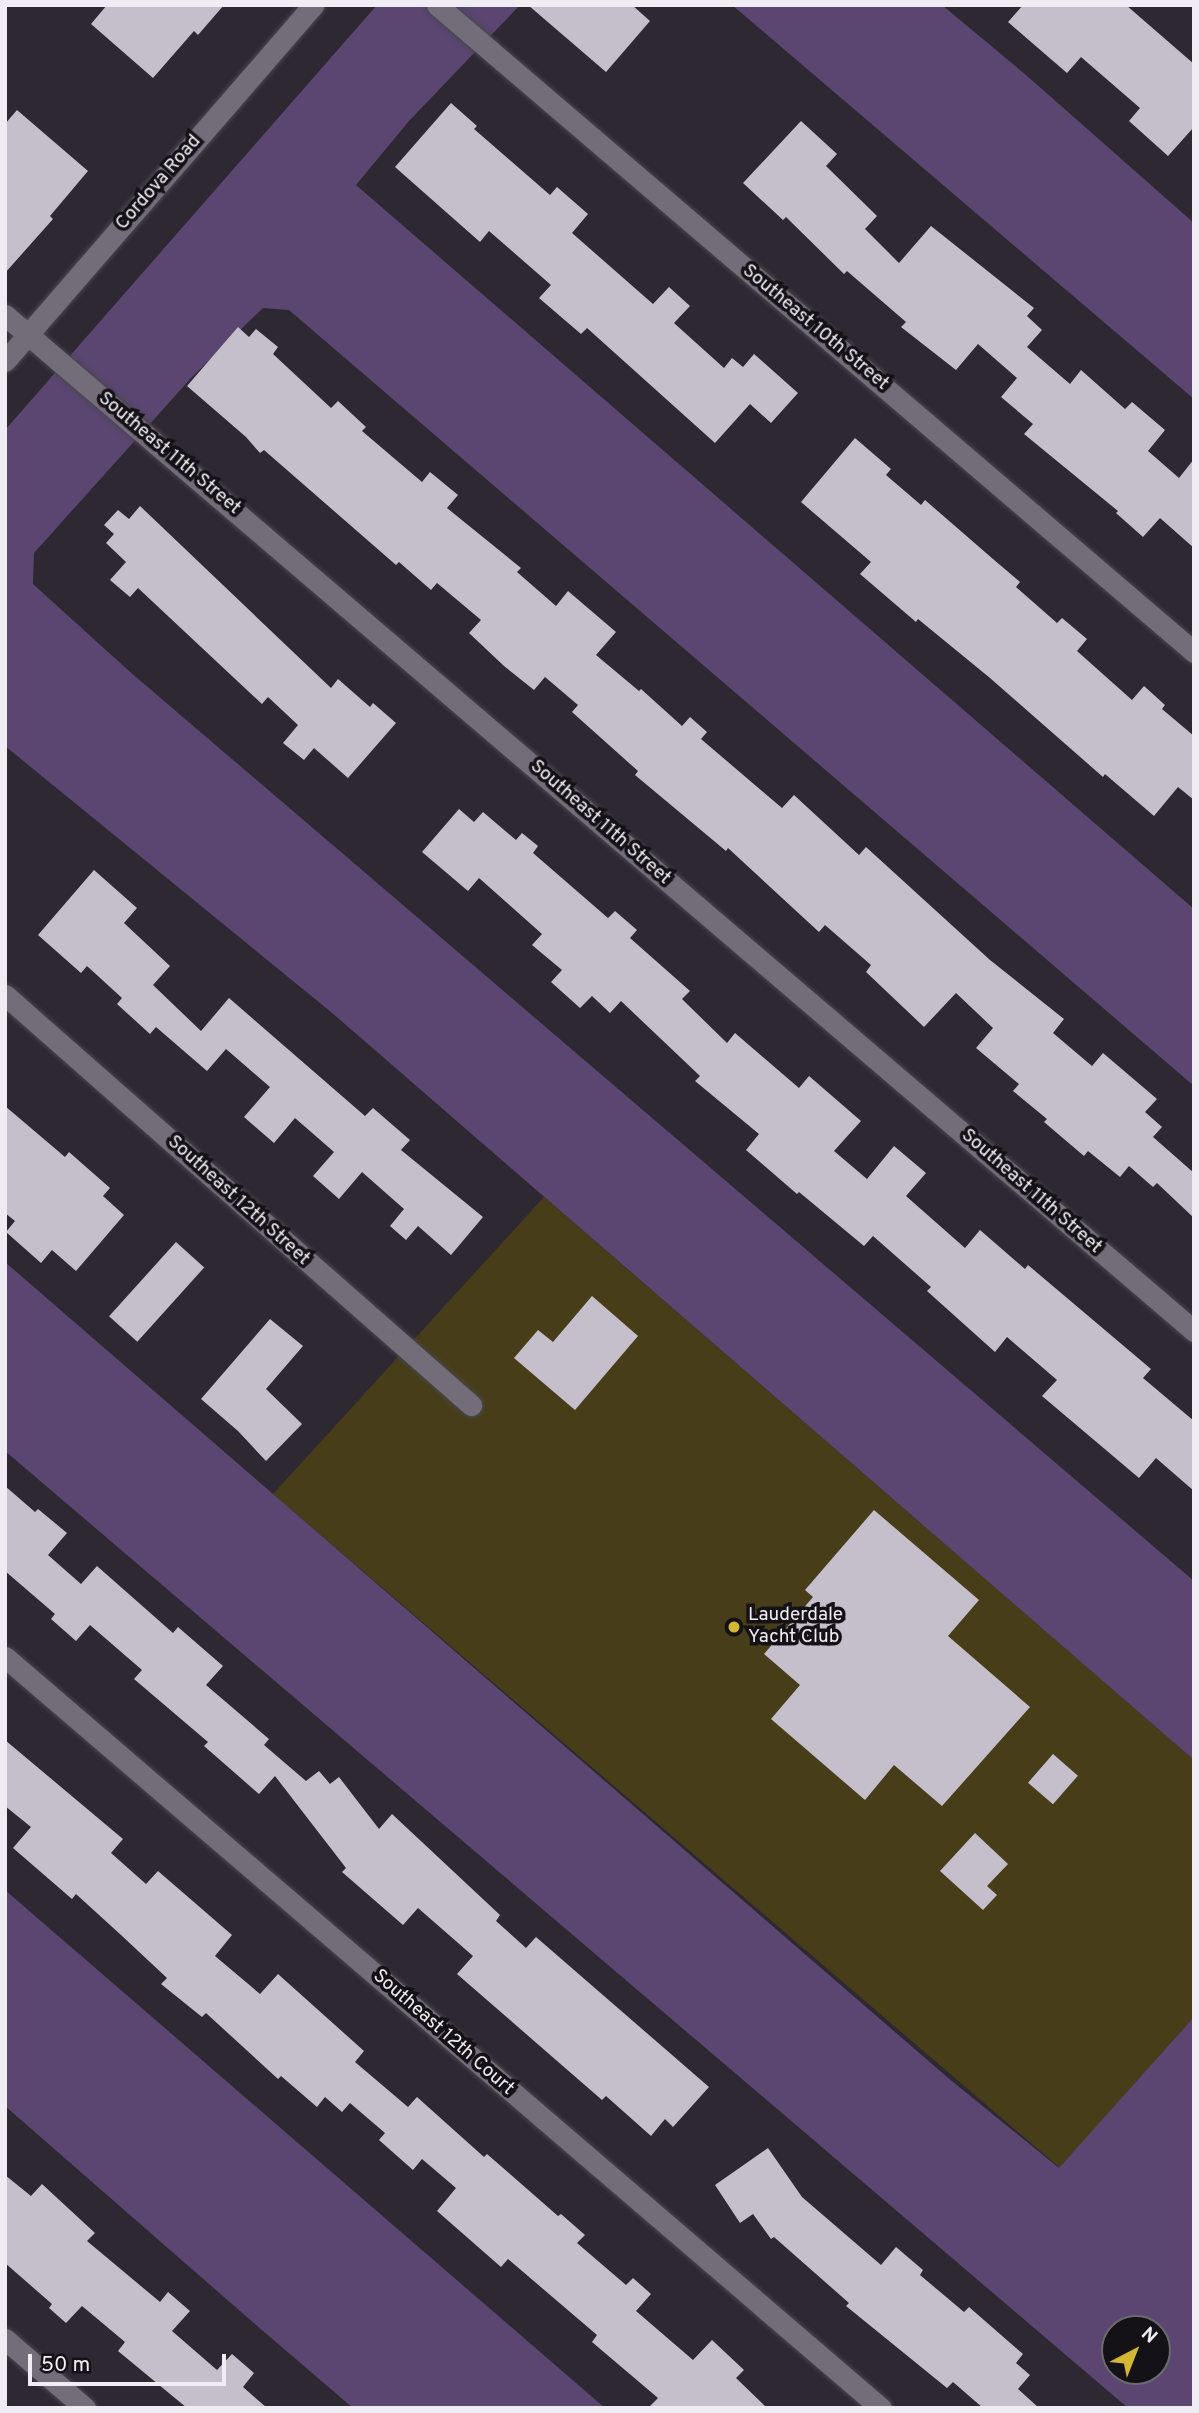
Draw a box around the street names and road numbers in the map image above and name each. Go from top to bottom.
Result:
street label: Cordova Road [111,131,207,235]
street label: Southeast 10th Street [737,260,893,396]
street label: Southeast 11th Street [93,388,245,520]
street label: Southeast 11th Street [525,756,675,890]
street label: Southeast 11th Street [956,1125,1106,1259]
street label: Southeast 12th Street [162,1131,314,1271]
street label: Southeast 12th Court [368,1965,518,2101]

